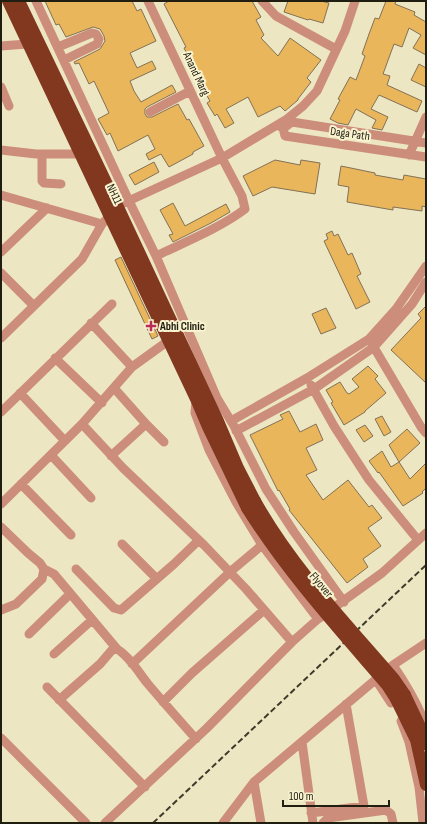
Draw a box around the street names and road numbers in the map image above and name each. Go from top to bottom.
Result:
street label: Anand Marg [179,49,213,99]
street label: Daga Path [329,124,371,144]
street label: NH11 [103,181,125,207]
street label: Flyover [306,569,336,601]

